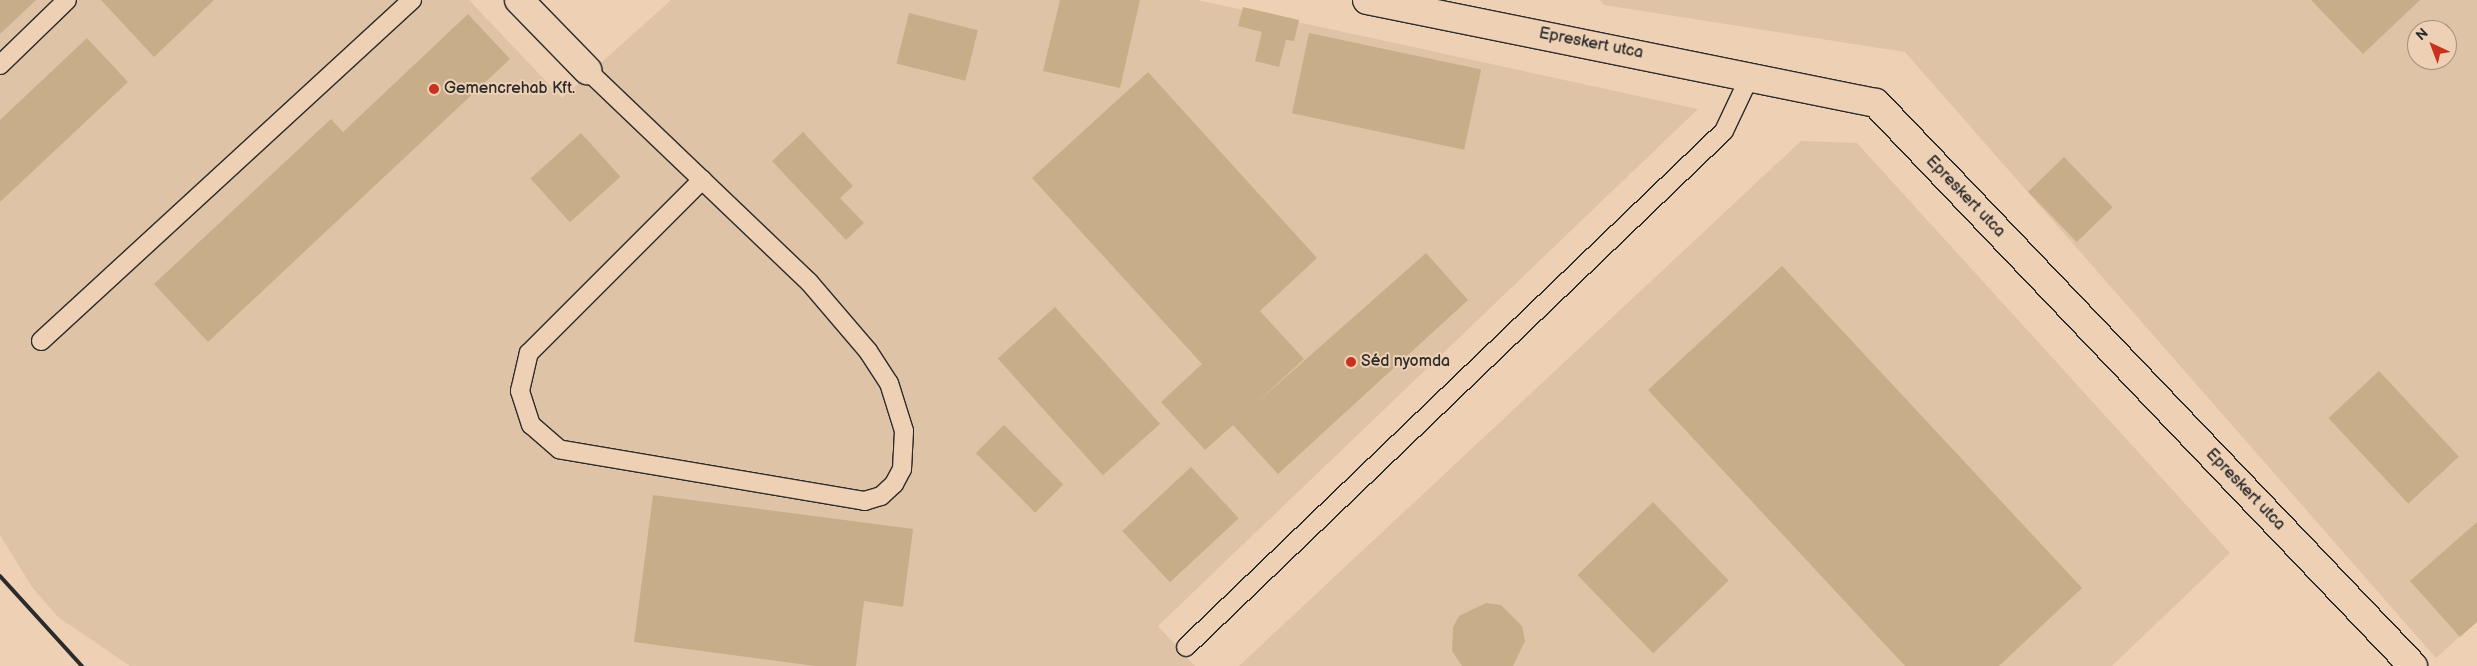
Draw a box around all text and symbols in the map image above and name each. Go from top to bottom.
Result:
north arrow [2407,20,2457,70]
street label: Epreskert utca [1537,24,1645,64]
text: N [2412,25,2432,44]
place label: Gemencrehab Kft. [444,79,575,99]
marker: Gemencrehab Kft. [428,83,440,95]
street label: Epreskert utca [1921,152,2009,242]
place label: Séd nyomda [1361,352,1450,372]
marker: Séd nyomda [1345,356,1357,368]
street label: Epreskert utca [2201,445,2289,535]

